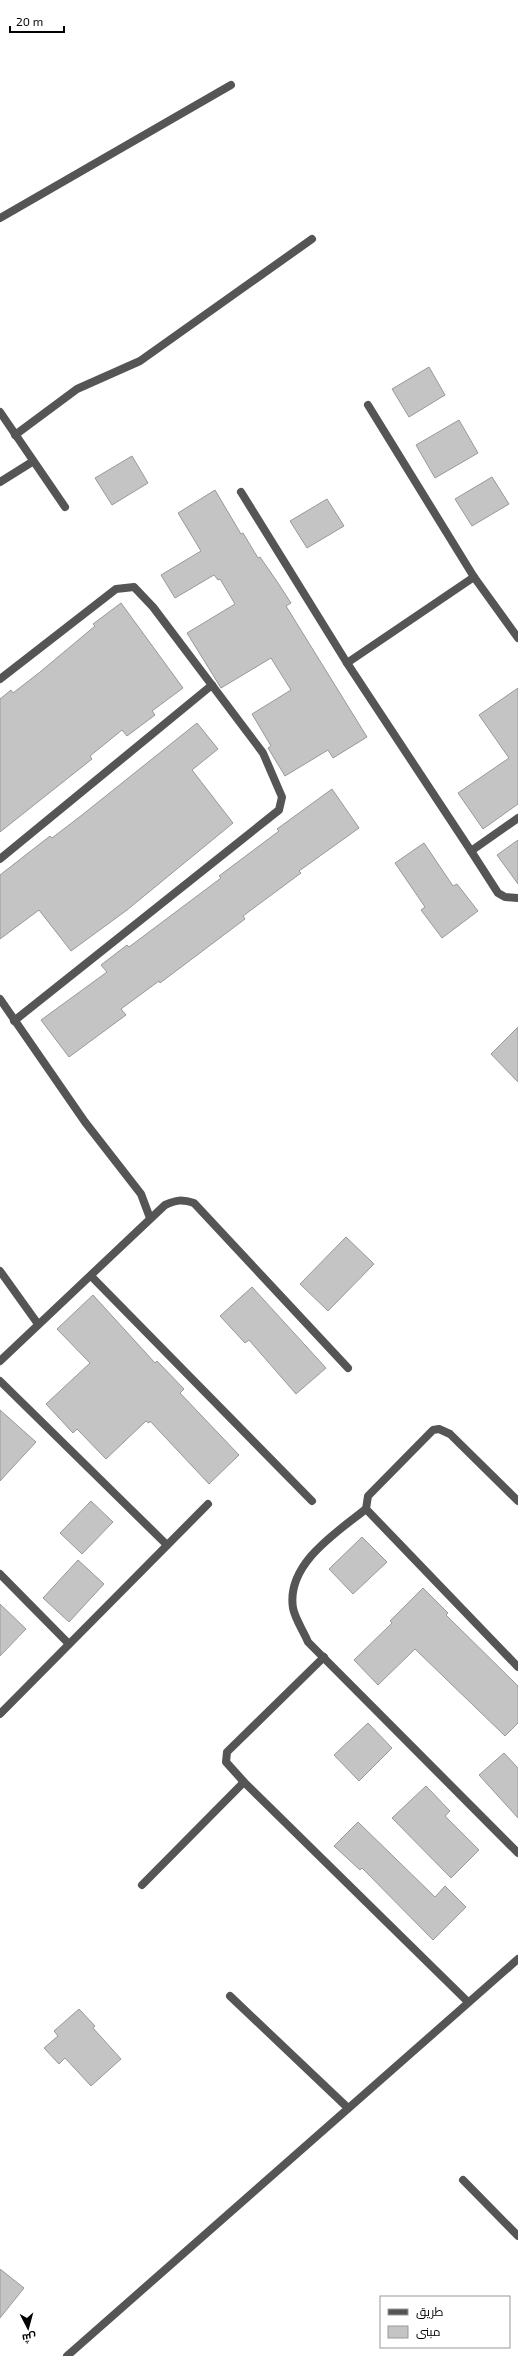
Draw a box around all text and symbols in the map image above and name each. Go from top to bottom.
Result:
scale bar [10,8,64,34]
text: 20 m [16,14,43,28]
legend [380,2296,510,2348]
text: طريق [416,2304,444,2319]
north arrow [8,2308,48,2348]
text: مبنى [416,2324,441,2339]
text: ش [21,2330,37,2346]

